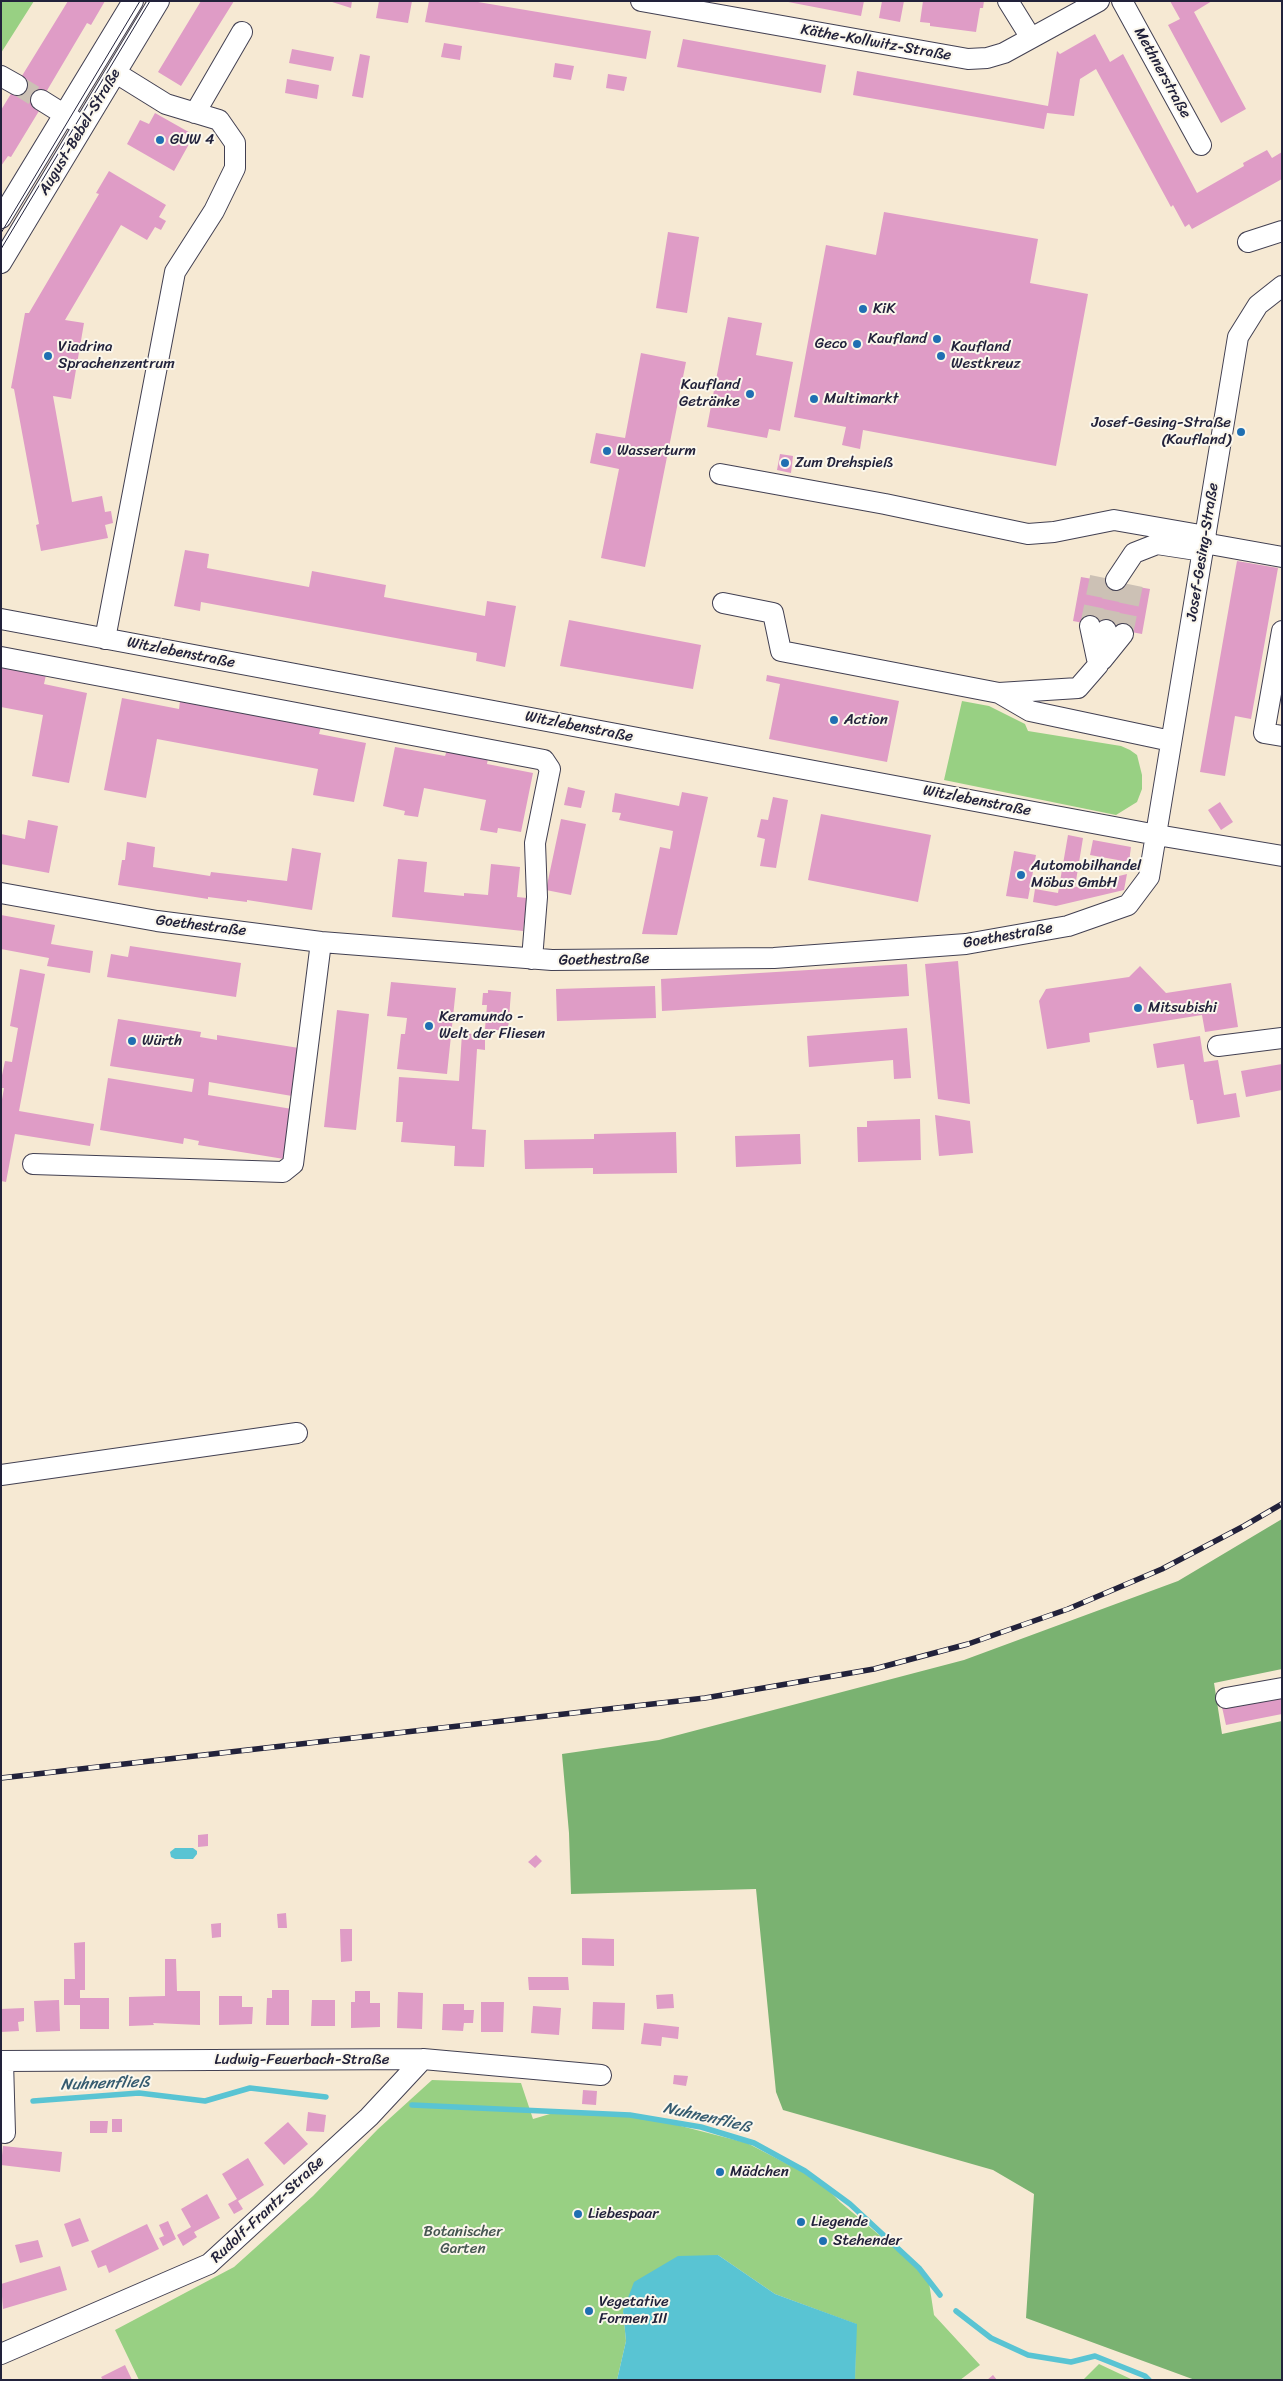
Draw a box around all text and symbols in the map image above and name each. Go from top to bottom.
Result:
street label: Käthe-Kollwitz-Straße [799,21,953,65]
street label: Methnerstraße [1130,24,1194,122]
street label: August-Bebel-Straße [35,66,125,198]
place label: GUW 4 [170,131,214,149]
marker: GUW 4 [154,134,166,146]
place label: KiK [873,300,895,318]
marker: KiK [857,303,869,315]
place label: Kaufland [868,330,927,348]
marker: Kaufland [931,333,943,345]
place label: Geco [815,335,847,353]
place label: Viadrina Sprachenzentrum [58,338,175,373]
marker: Geco [851,338,863,350]
place label: Kaufland Westkreuz [951,338,1021,373]
marker: Viadrina Sprachenzentrum [42,350,54,362]
marker: Kaufland Westkreuz [935,350,947,362]
place label: Kaufland Getränke [679,376,740,411]
marker: Kaufland Getränke [744,388,756,400]
place label: Multimarkt [824,390,898,408]
marker: Multimarkt [808,393,820,405]
place label: Josef-Gesing-Straße (Kaufland) [1092,414,1231,449]
marker: Josef-Gesing-Straße (Kaufland) [1235,426,1247,438]
place label: Wasserturm [617,442,696,460]
marker: Wasserturm [601,445,613,457]
place label: Zum Drehspieß [795,454,893,472]
marker: Zum Drehspieß [779,457,791,469]
street label: Josef-Gesing-Straße [1183,482,1223,622]
street label: Witzlebenstraße [126,634,236,672]
street label: Witzlebenstraße [524,708,634,746]
place label: Action [844,711,888,729]
marker: Action [828,714,840,726]
street label: Witzlebenstraße [922,782,1032,820]
place label: Automobilhandel Möbus GmbH [1031,857,1141,892]
marker: Automobilhandel Möbus GmbH [1015,869,1027,881]
street label: Goethestraße [155,912,247,940]
street label: Goethestraße [962,919,1054,953]
street label: Goethestraße [558,950,650,970]
place label: Mitsubishi [1148,999,1217,1017]
marker: Mitsubishi [1132,1002,1144,1014]
place label: Keramundo - Welt der Fliesen [439,1008,545,1043]
marker: Keramundo - Welt der Fliesen [423,1020,435,1032]
place label: Würth [142,1032,182,1050]
marker: Würth [126,1035,138,1047]
street label: Ludwig-Feuerbach-Straße [215,2051,389,2069]
water label: Nuhnenfließ [60,2073,150,2095]
water label: Nuhnenfließ [662,2099,752,2137]
street label: Rudolf-Frantz-Straße [208,2153,328,2267]
place label: Mädchen [730,2163,789,2181]
marker: Mädchen [714,2166,726,2178]
place label: Liebespaar [588,2205,658,2223]
marker: Liebespaar [572,2208,584,2220]
place label: Liegende [811,2213,868,2231]
marker: Liegende [795,2216,807,2228]
park label: Botanischer Garten [424,2223,502,2258]
place label: Stehender [833,2232,902,2250]
marker: Stehender [817,2235,829,2247]
place label: Vegetative Formen III [599,2293,669,2328]
marker: Vegetative Formen III [583,2305,595,2317]

